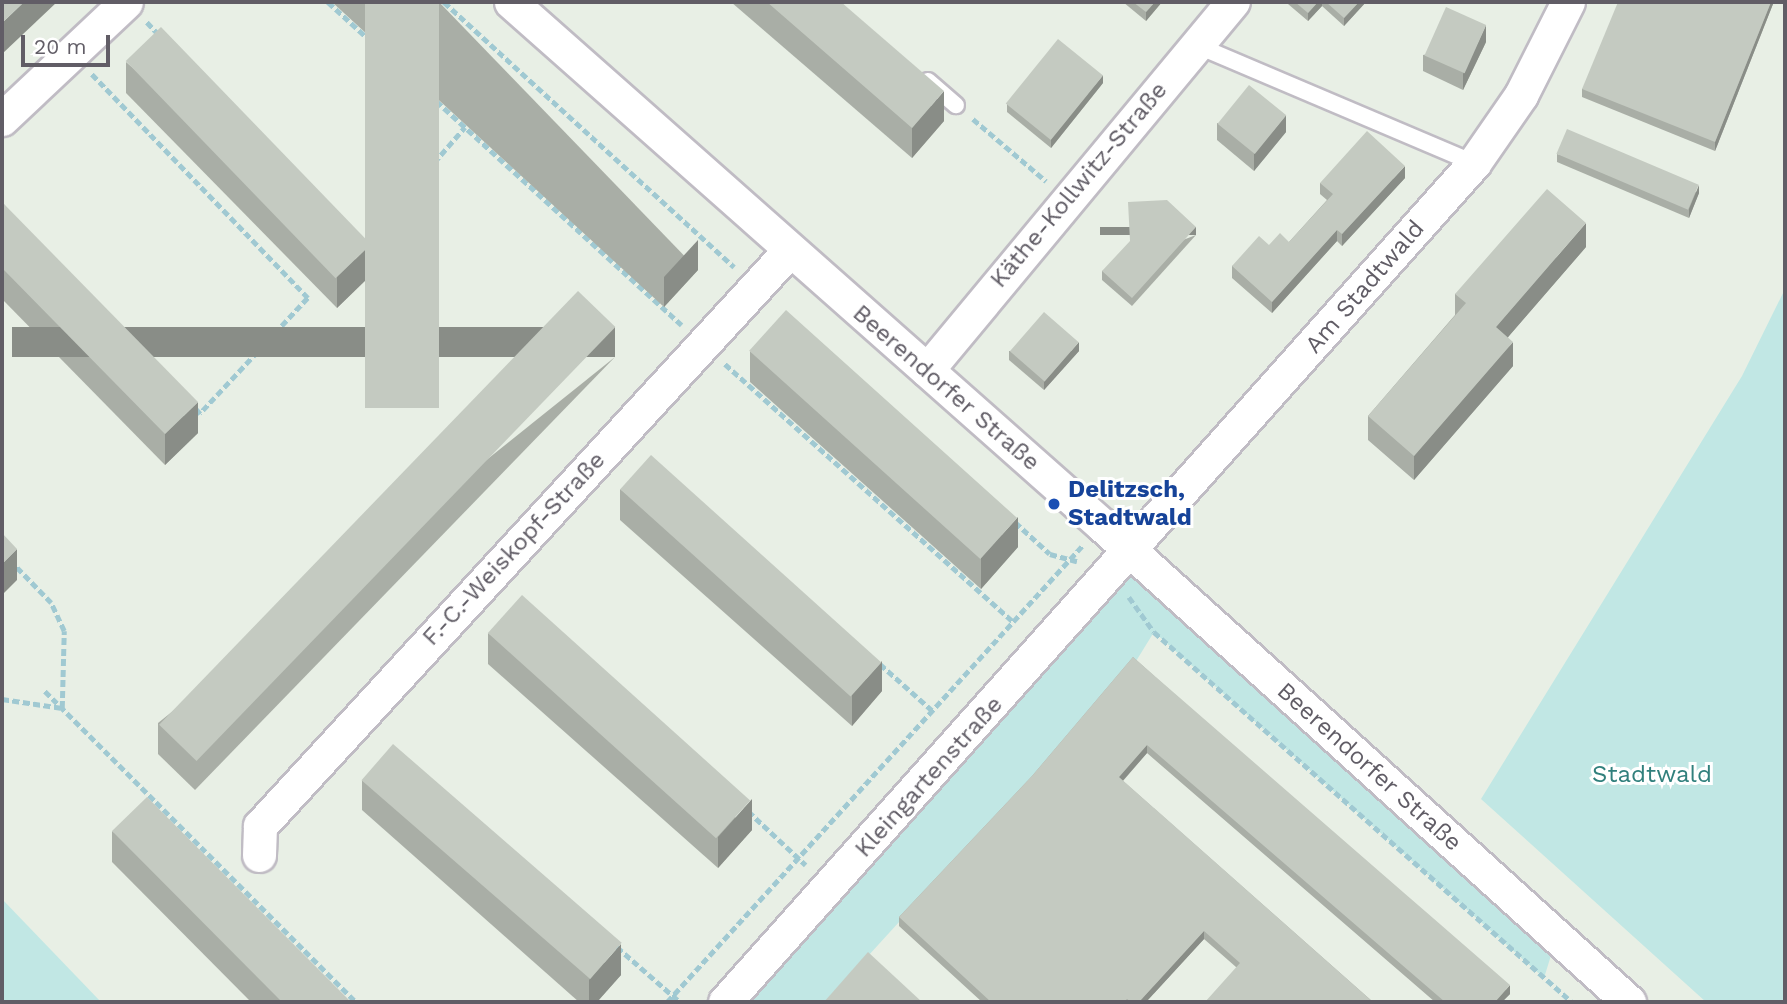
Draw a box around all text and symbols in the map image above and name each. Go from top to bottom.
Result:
scale bar [24,21,114,65]
text: 20 m [34,34,86,59]
street label: Käthe-Kollwitz-Straße [984,76,1174,294]
street label: Am Stadtwald [1299,215,1431,359]
street label: Beerendorfer Straße [846,299,1046,477]
street label: F.-C.-Weiskopf-Straße [417,446,611,652]
place label: Delitzsch, Stadtwald [1068,476,1192,532]
marker: Delitzsch, Stadtwald [1046,496,1062,512]
street label: Beerendorfer Straße [1271,676,1467,858]
street label: Kleingartenstraße [849,691,1009,863]
park label: Stadtwald [1592,761,1712,789]

